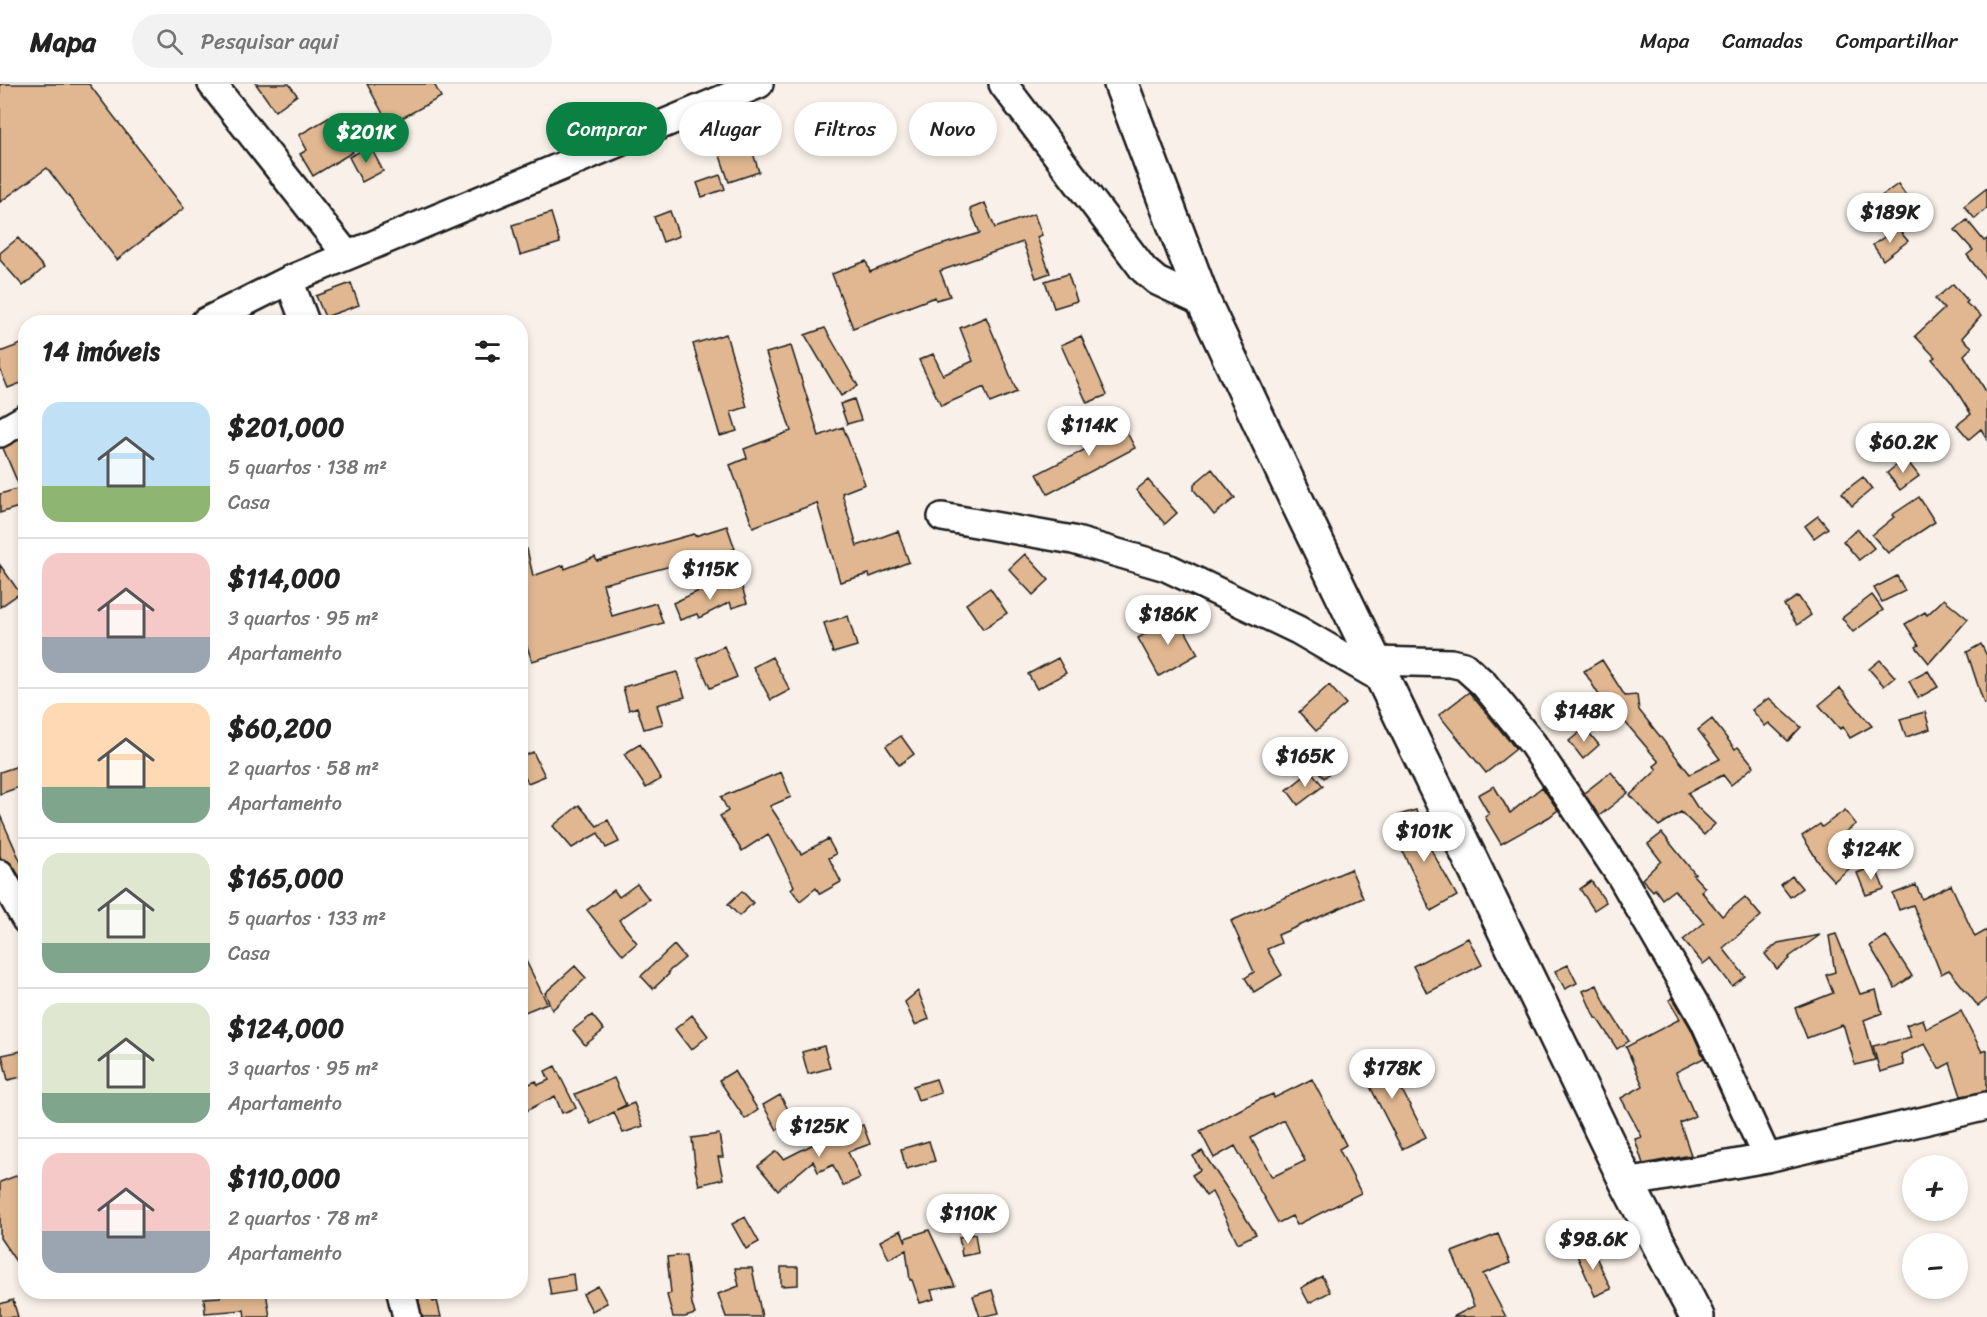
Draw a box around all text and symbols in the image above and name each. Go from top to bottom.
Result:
search box [132,14,552,68]
text: Mapa [30,17,96,66]
text: Pesquisar aqui [201,22,339,61]
text: Mapa [1640,22,1689,60]
text: Camadas [1722,22,1803,60]
text: Compartilhar [1836,22,1957,60]
icon: search [153,25,186,58]
chip: Comprar [546,102,667,156]
chip: Alugar [679,102,782,156]
chip: Filtros [794,102,897,156]
chip: Novo [909,102,997,156]
pin: $201K [324,113,408,164]
text: $201K [337,115,395,150]
pin: $189K [1848,193,1932,244]
text: $189K [1861,195,1919,230]
text: 14 imóveis [42,328,160,374]
icon: filters [471,335,504,368]
text: $201,000 [228,404,344,450]
pin: $114K [1047,406,1131,457]
text: $114K [1061,408,1117,443]
pin: $60.2K [1854,423,1952,474]
text: $60.2K [1869,425,1937,460]
icon: home [90,426,162,498]
text: 5 quartos · 138 m² [228,450,387,485]
text: Casa [228,485,270,520]
pin: $115K [668,550,752,601]
text: $115K [683,552,738,587]
text: $114,000 [228,555,340,601]
icon: home [90,577,162,649]
pin: $186K [1126,595,1210,646]
text: $186K [1139,597,1197,632]
text: 3 quartos · 95 m² [228,601,379,636]
text: Apartamento [228,636,342,671]
pin: $148K [1542,692,1626,743]
text: $148K [1555,694,1613,729]
text: $60,200 [228,705,332,751]
icon: home [90,727,162,799]
pin: $165K [1263,737,1347,788]
text: $165K [1276,739,1334,774]
text: 2 quartos · 58 m² [228,751,379,786]
text: Apartamento [228,786,342,821]
pin: $101K [1382,812,1466,863]
text: $101K [1396,814,1452,849]
pin: $124K [1829,830,1913,881]
text: $124K [1842,832,1900,867]
text: $165,000 [228,855,344,901]
icon: home [90,877,162,949]
text: 5 quartos · 133 m² [228,901,386,936]
text: Casa [228,936,270,971]
text: $124,000 [228,1005,344,1051]
icon: home [90,1027,162,1099]
pin: $178K [1350,1049,1434,1100]
text: 3 quartos · 95 m² [228,1051,379,1086]
text: $178K [1363,1051,1421,1086]
text: Apartamento [228,1086,342,1121]
pin: $125K [777,1107,861,1158]
text: $125K [790,1109,848,1144]
text: $110,000 [228,1155,341,1201]
map controls [1902,1155,1968,1299]
button: + [1902,1155,1968,1221]
icon: home [90,1177,162,1249]
pin: $110K [926,1194,1010,1245]
text: $110K [940,1196,996,1231]
text: 2 quartos · 78 m² [228,1201,378,1236]
pin: $98.6K [1544,1220,1642,1271]
text: $98.6K [1559,1222,1627,1257]
button: − [1902,1233,1968,1299]
text: Apartamento [228,1236,342,1271]

